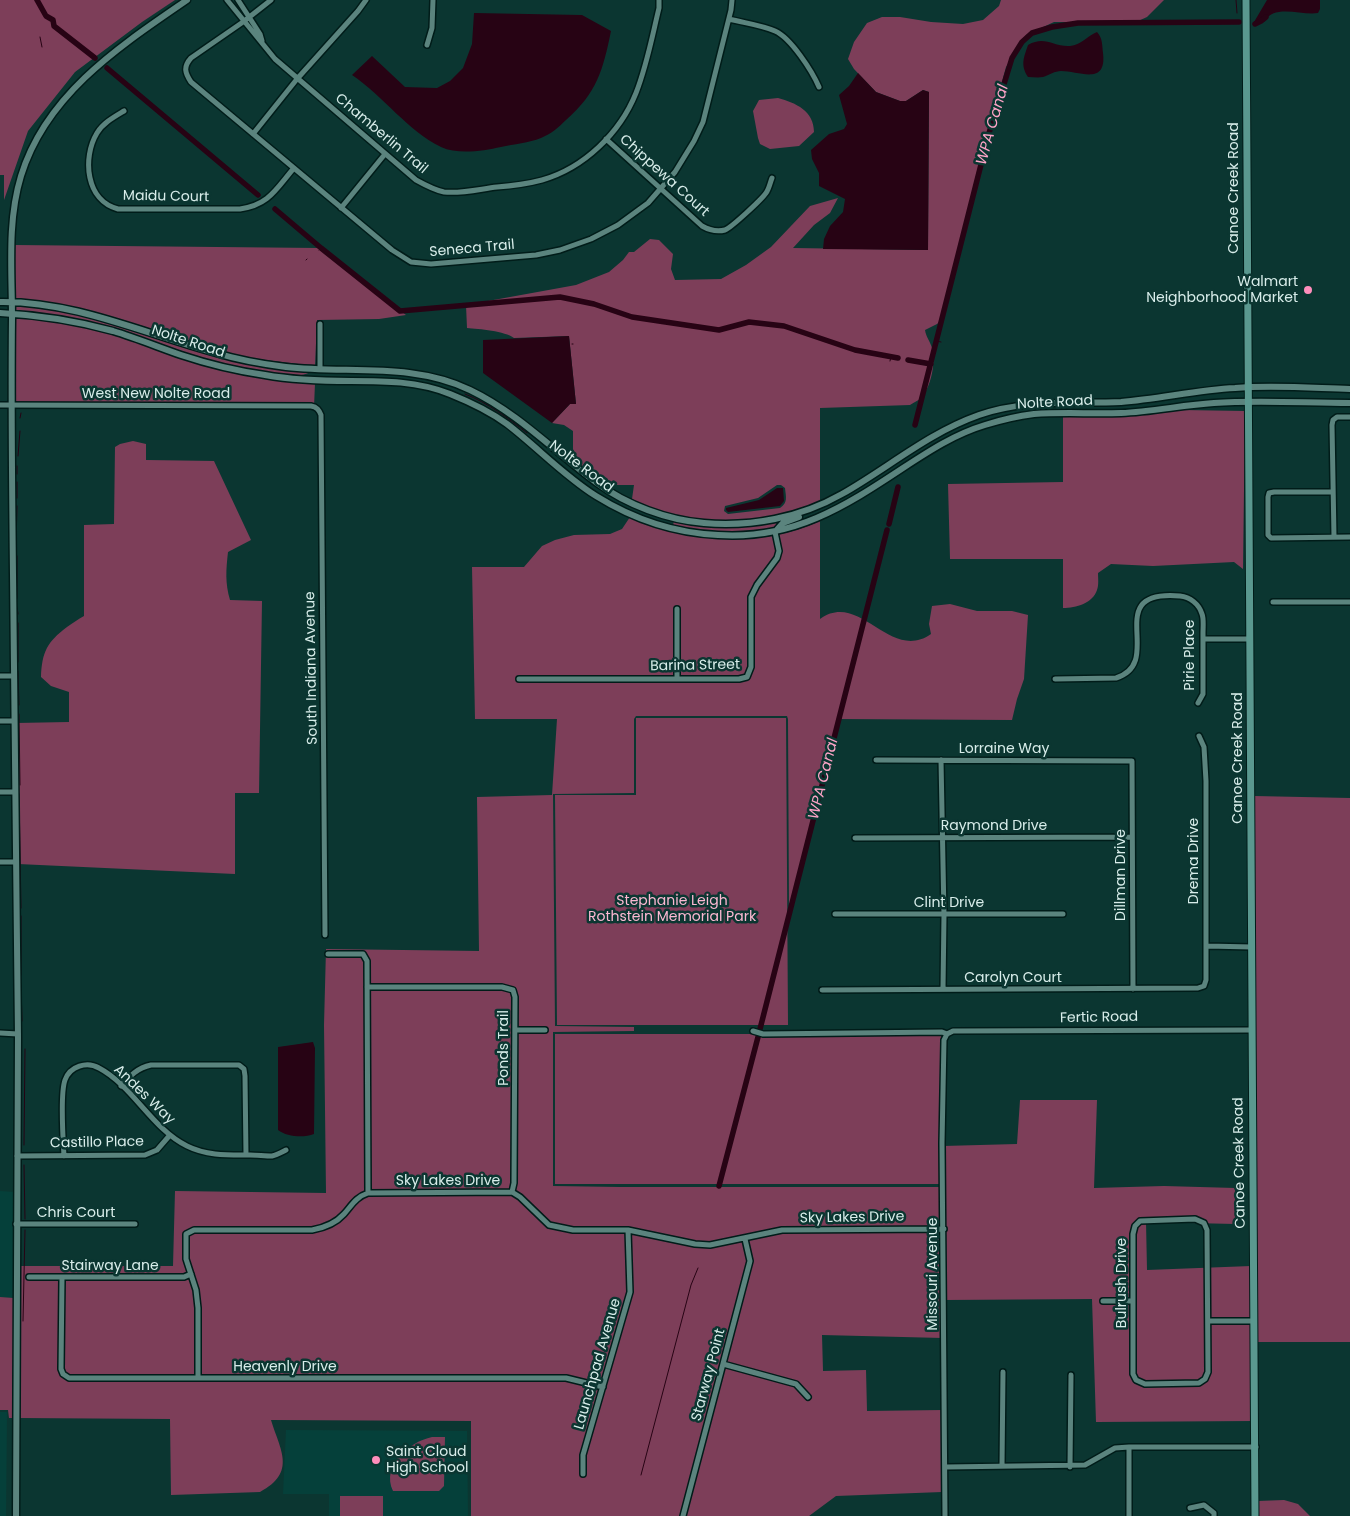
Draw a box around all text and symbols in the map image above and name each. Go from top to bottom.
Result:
water label: WPA Canal [973,83,1013,167]
street label: Chamberlin Trail [331,90,431,178]
street label: Canoe Creek Road [1226,122,1242,254]
street label: Chippewa Court [616,131,712,221]
street label: Maidu Court [123,188,209,206]
street label: Seneca Trail [429,237,515,261]
place label: Walmart Neighborhood Market [1146,274,1298,306]
marker: Walmart Neighborhood Market [1302,284,1314,296]
street label: Nolte Road [149,322,227,362]
street label: West New Nolte Road [82,386,230,402]
street label: Nolte Road [1017,393,1093,413]
street label: Nolte Road [546,437,616,497]
street label: South Indiana Avenue [302,591,322,745]
street label: Pirie Place [1182,620,1198,690]
street label: Barina Street [650,657,740,675]
street label: Canoe Creek Road [1230,692,1246,824]
water label: WPA Canal [805,737,843,821]
street label: Lorraine Way [959,741,1049,757]
street label: Raymond Drive [941,818,1047,834]
street label: Drema Drive [1186,818,1202,904]
street label: Dillman Drive [1113,829,1129,921]
park label: Stephanie Leigh Rothstein Memorial Park [588,893,756,926]
street label: Clint Drive [914,895,984,911]
street label: Carolyn Court [964,970,1062,986]
street label: Fertic Road [1060,1009,1138,1027]
street label: Ponds Trail [496,1010,512,1086]
street label: Andes Way [110,1062,178,1128]
street label: Canoe Creek Road [1230,1097,1250,1229]
street label: Castillo Place [50,1134,144,1152]
street label: Sky Lakes Drive [396,1173,500,1189]
street label: Chris Court [37,1205,115,1221]
street label: Sky Lakes Drive [800,1209,904,1227]
street label: Missouri Avenue [925,1217,941,1331]
street label: Bulrush Drive [1114,1238,1130,1328]
street label: Stairway Lane [61,1258,159,1274]
street label: Launchpad Avenue [571,1297,625,1431]
street label: Starway Point [689,1327,729,1423]
street label: Heavenly Drive [233,1359,337,1375]
place label: Saint Cloud High School [386,1444,468,1476]
marker: Saint Cloud High School [370,1454,382,1466]

